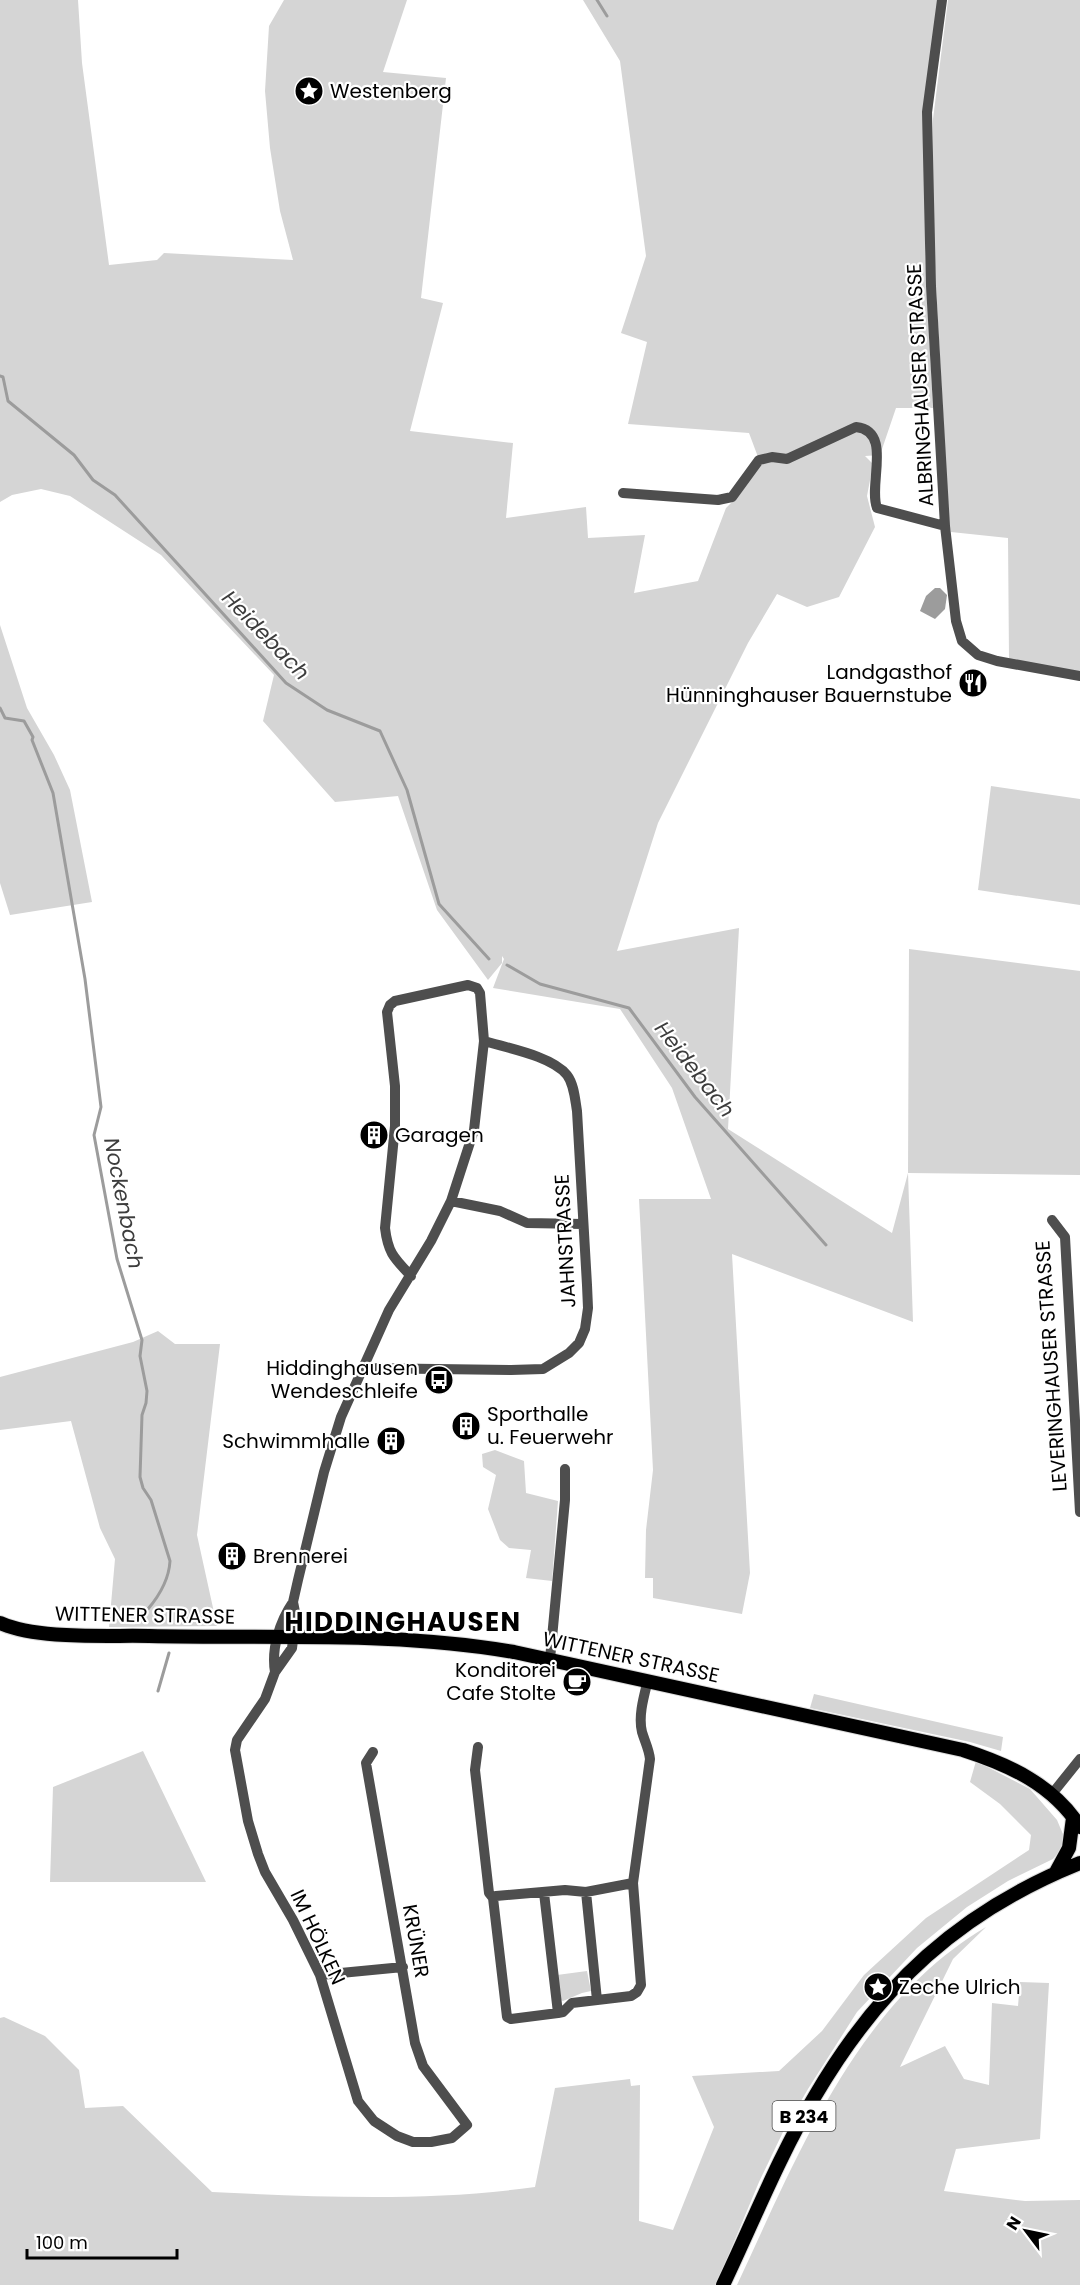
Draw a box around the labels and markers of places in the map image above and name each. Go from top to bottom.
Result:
place icon: Westenberg [293,75,325,107]
place label: Westenberg [330,77,452,105]
place label: Landgasthof Hünninghauser Bauernstube [666,658,952,709]
restaurant icon: Landgasthof Hünninghauser Bauernstube [957,667,989,699]
building icon: Garagen [358,1119,390,1151]
place label: Garagen [395,1121,484,1149]
place label: Hiddinghausen Wendeschleife [266,1354,418,1405]
bus stop icon: Hiddinghausen Wendeschleife [423,1364,455,1396]
place label: Sporthalle u. Feuerwehr [487,1400,614,1451]
building icon: Sporthalle u. Feuerwehr [450,1410,482,1442]
building icon: Schwimmhalle [375,1425,407,1457]
place label: Schwimmhalle [222,1427,370,1455]
building icon: Brennerei [216,1540,248,1572]
place label: Brennerei [253,1542,348,1570]
place label: Konditorei Cafe Stolte [446,1656,556,1707]
cafe icon: Konditorei Cafe Stolte [561,1666,593,1698]
place icon: Zeche Ulrich [862,1971,894,2003]
place label: Zeche Ulrich [899,1973,1021,2001]

